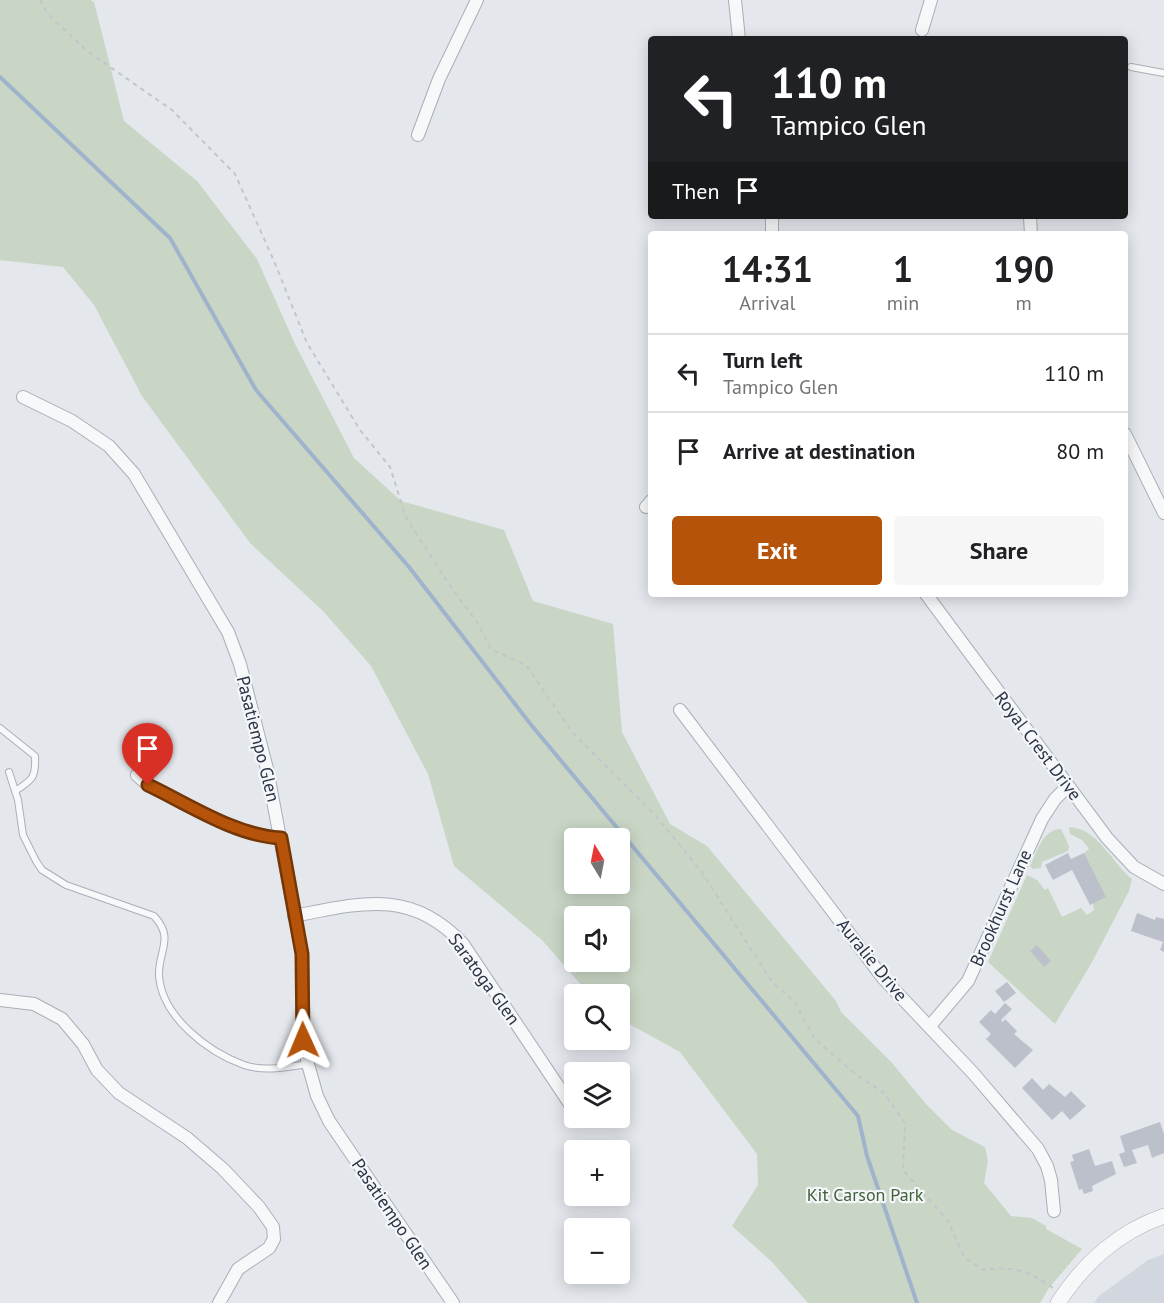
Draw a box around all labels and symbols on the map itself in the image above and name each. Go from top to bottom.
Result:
street label: Pasatiempo Glen [232,674,285,804]
street label: Royal Crest Drive [990,687,1087,805]
pin [122,723,173,785]
north arrow [564,828,630,894]
street label: Brookhurst Lane [964,846,1037,970]
street label: Auralie Drive [832,914,913,1006]
street label: Saratoga Glen [443,928,525,1029]
position arrow [271,1008,335,1072]
street label: Pasatiempo Glen [347,1154,438,1274]
park label: Kit Carson Park [807,1183,924,1206]

